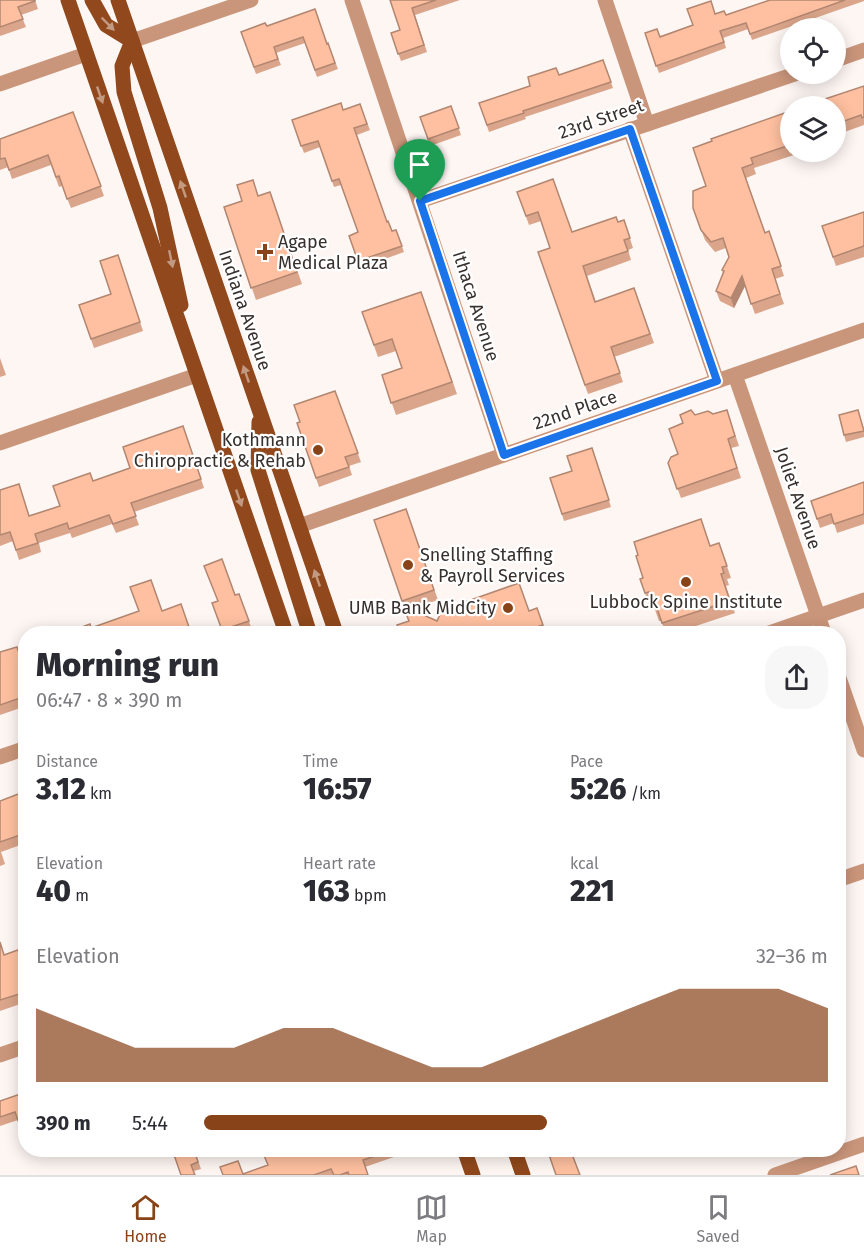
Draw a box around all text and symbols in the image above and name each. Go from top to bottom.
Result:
one-way arrow [101,17,116,31]
map controls [780,18,846,162]
button: locate [780,18,846,84]
one-way arrow [96,86,106,104]
street label: 23rd Street [556,94,647,144]
button: layers [780,96,846,162]
pin [394,139,445,201]
icon: arrive [403,148,436,181]
one-way arrow [178,180,187,198]
place label: Agape Medical Plaza [278,231,388,274]
marker: Agape Medical Plaza [256,243,274,261]
street label: Indiana Avenue [214,247,276,373]
street label: Ithaca Avenue [448,248,504,364]
one-way arrow [167,250,177,268]
one-way arrow [241,364,251,382]
street label: 22nd Place [530,385,620,435]
place label: Kothmann Chiropractic & Rehab [134,429,306,472]
marker: Kothmann Chiropractic & Rehab [311,443,325,457]
street label: Joliet Avenue [770,444,826,552]
one-way arrow [235,489,245,507]
place label: Snelling Staffing & Payroll Services [420,544,565,587]
marker: Snelling Staffing & Payroll Services [401,558,415,572]
one-way arrow [312,569,321,587]
marker: Lubbock Spine Institute [679,575,693,589]
place label: Lubbock Spine Institute [589,591,783,613]
place label: UMB Bank MidCity [349,597,496,619]
marker: UMB Bank MidCity [501,601,515,615]
text: Morning run [36,645,219,685]
button: share [765,646,828,709]
text: 06:47 · 8 × 390 m [36,688,182,712]
text: Distance [36,752,98,771]
text: Time [303,752,338,771]
text: Pace [570,752,603,771]
text: 3.12 [36,771,86,807]
text: 16:57 [303,771,372,807]
text: 5:26 [570,771,626,807]
text: km [86,784,112,803]
text: /km [626,784,661,803]
text: Elevation [36,854,103,873]
text: Heart rate [303,854,376,873]
text: kcal [570,854,599,873]
text: 40 [36,873,71,909]
text: 163 [303,873,350,909]
text: 221 [570,873,615,909]
text: m [71,886,89,905]
text: bpm [350,886,387,905]
text: Elevation [36,944,120,968]
text: 32–36 m [756,944,828,968]
text: 390 m [36,1111,91,1135]
text: 5:44 [132,1111,168,1135]
tab: Home [124,1191,167,1246]
tab: Map [415,1191,448,1246]
tab: Saved [697,1191,740,1246]

